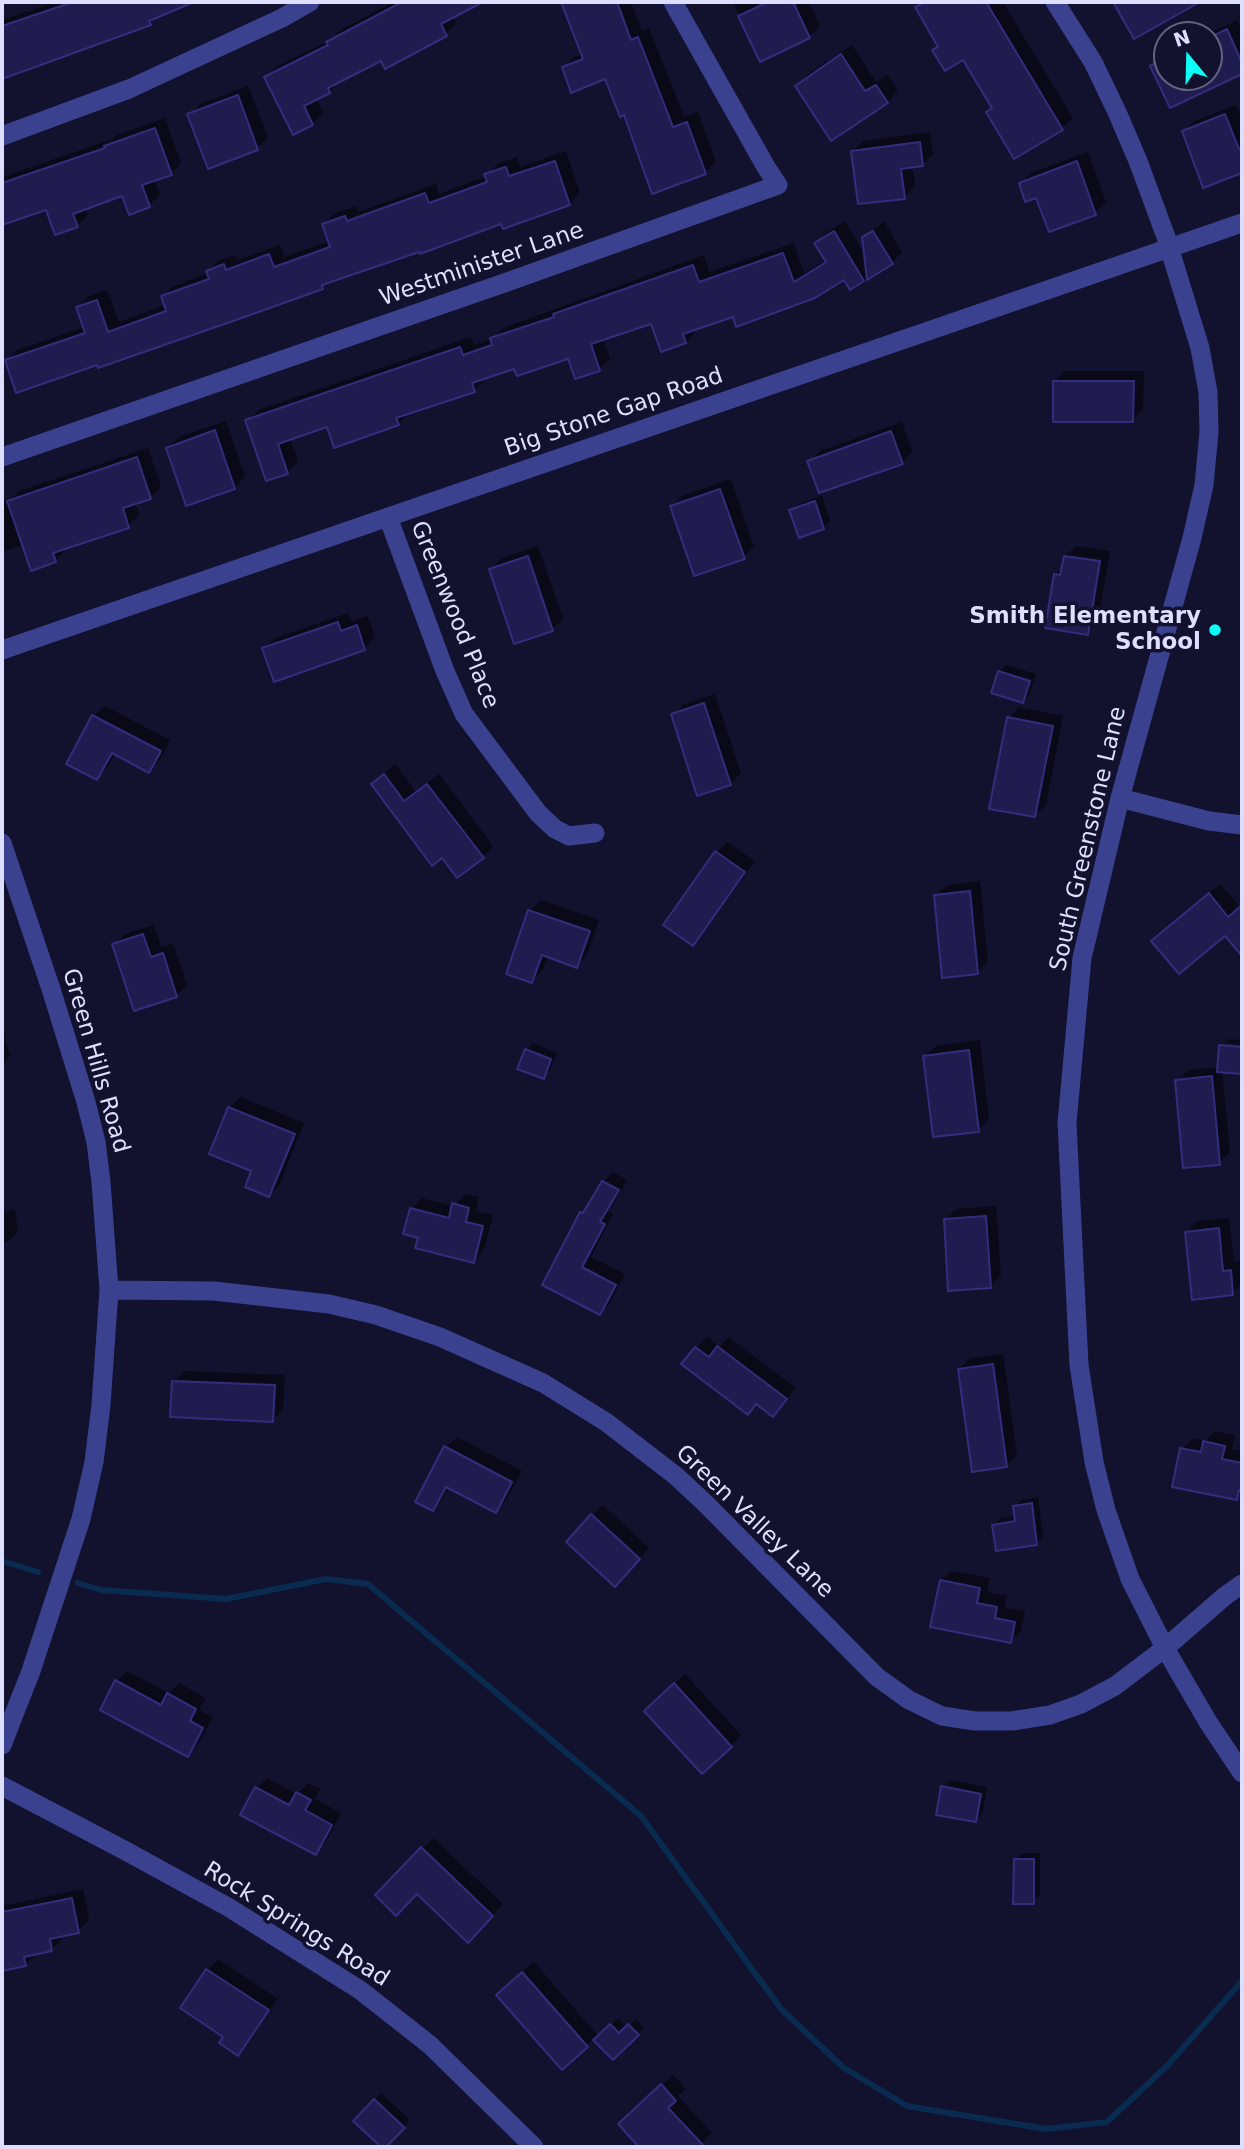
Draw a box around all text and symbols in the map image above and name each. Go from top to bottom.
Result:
north arrow [1153,21,1223,91]
text: N [1171,25,1193,51]
street label: Westminister Lane [376,217,588,313]
street label: Big Stone Gap Road [501,363,727,463]
street label: Greenwood Place [404,517,504,713]
place label: Smith Elementary School [969,603,1201,657]
marker: Smith Elementary School [1207,622,1223,638]
street label: South Greenstone Lane [1045,704,1133,974]
street label: Green Hills Road [55,966,135,1156]
street label: Green Valley Lane [669,1440,839,1604]
street label: Rock Springs Road [198,1857,394,1993]

